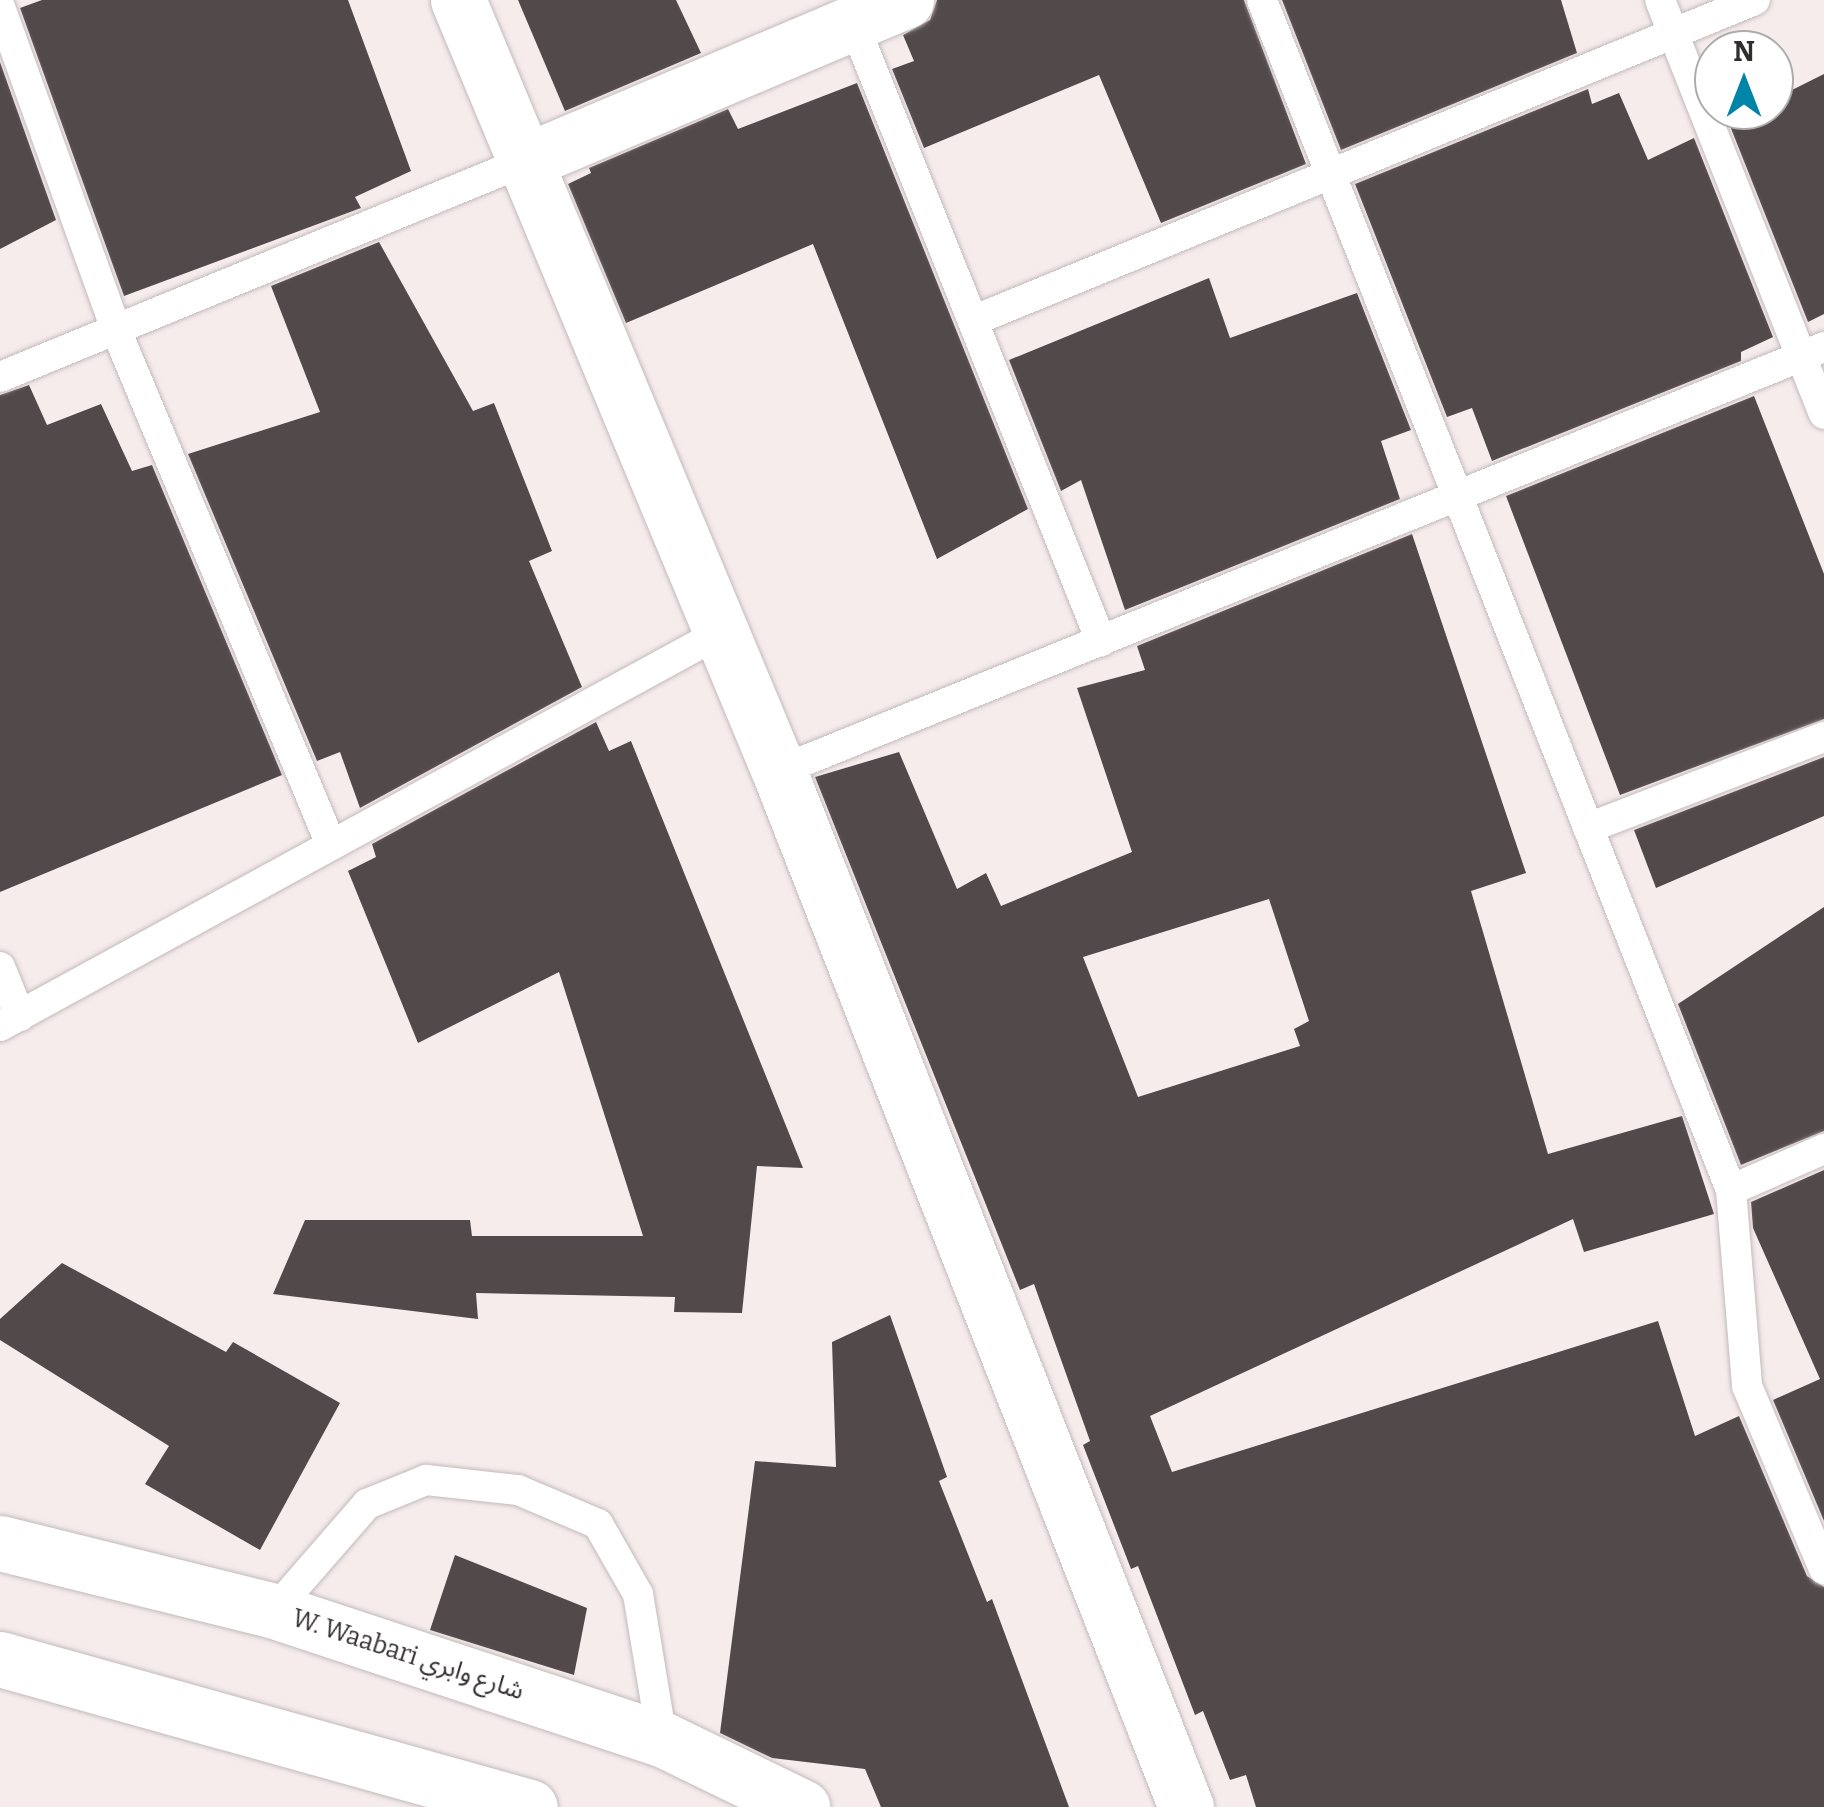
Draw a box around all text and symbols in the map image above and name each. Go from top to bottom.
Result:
north arrow [1694,30,1794,130]
text: N [1733,35,1755,68]
street label: W. Waabari شارع وابري [288,1603,528,1707]

